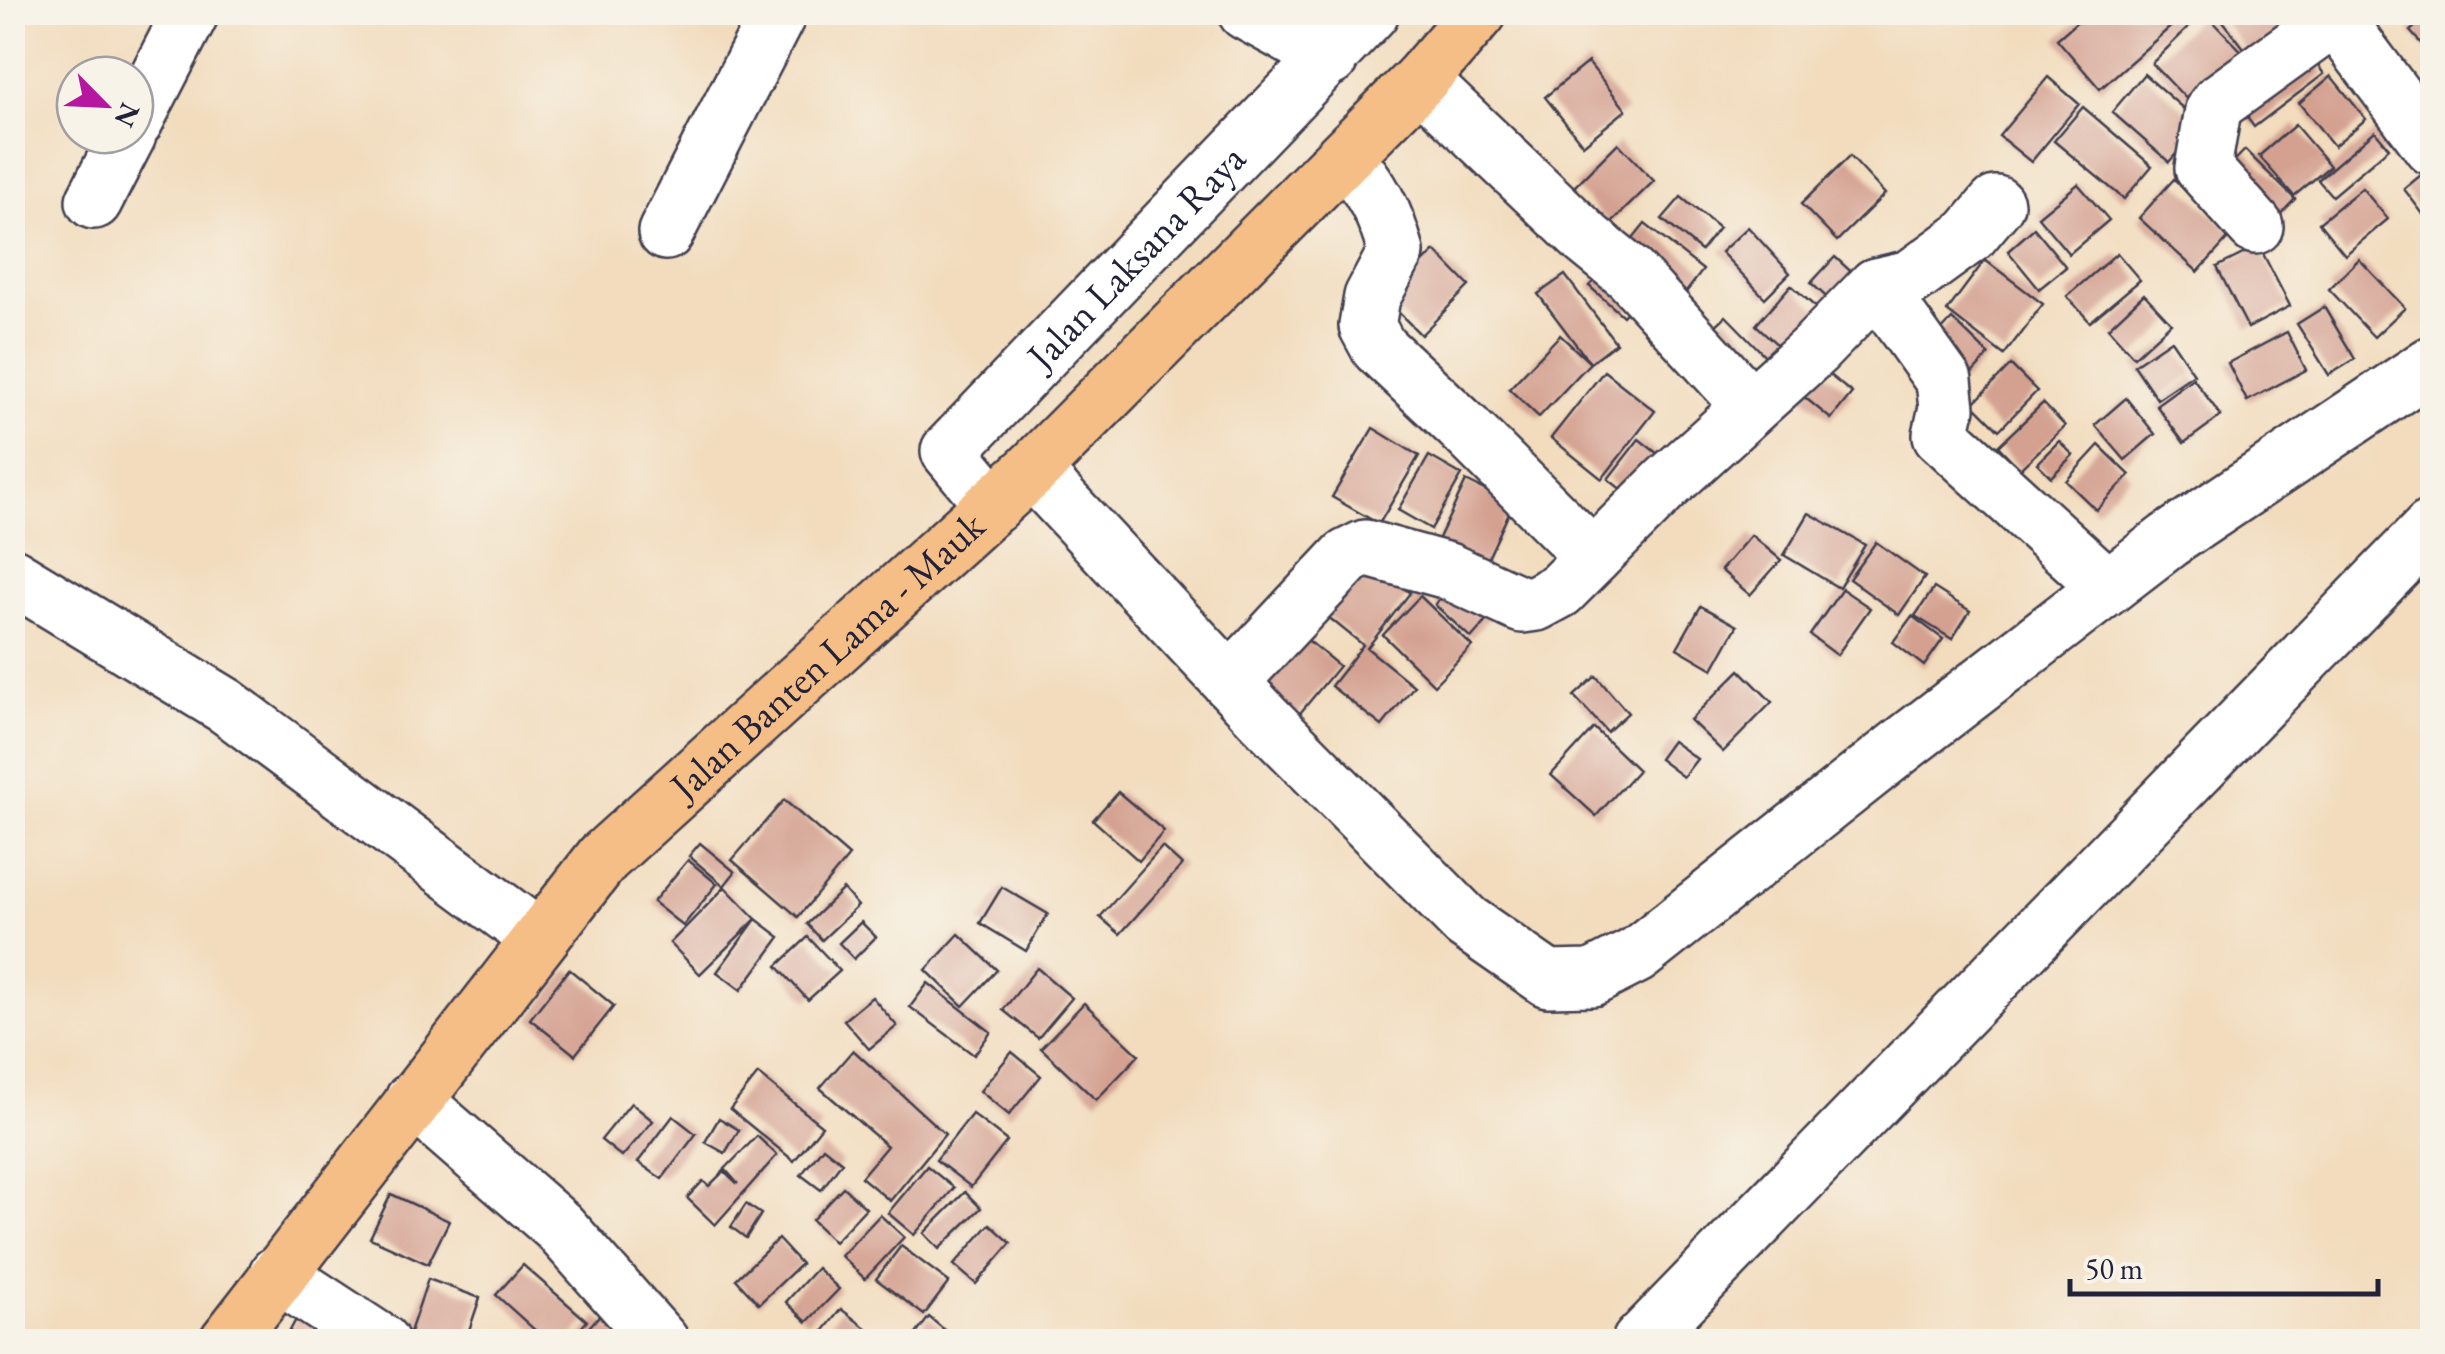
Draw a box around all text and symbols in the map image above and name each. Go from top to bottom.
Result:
north arrow [55,55,155,155]
text: N [107,97,149,133]
street label: Jalan Laksana Raya [1013,133,1256,382]
street label: Jalan Banten Lama - Mauk [657,499,996,813]
scale bar [2070,1234,2378,1296]
text: 50 m [2085,1249,2143,1288]

